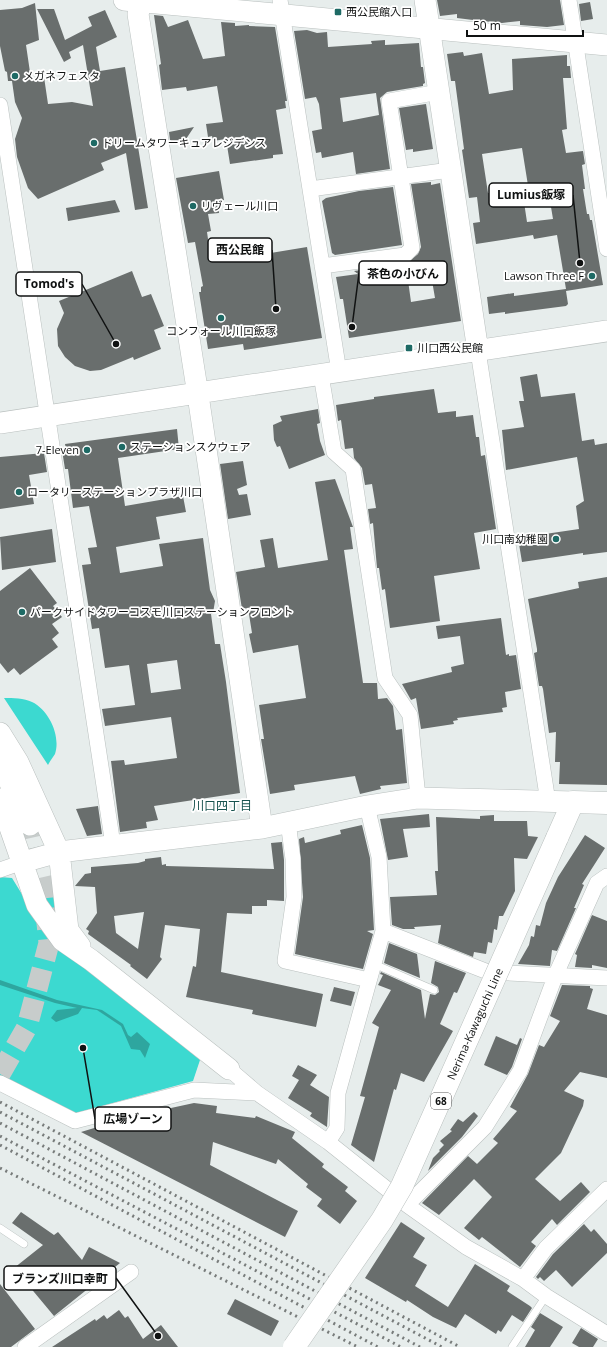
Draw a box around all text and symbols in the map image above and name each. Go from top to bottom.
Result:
place label: 西公民館入口 [346,4,412,19]
marker: 西公民館入口 [333,7,343,17]
scale bar [467,12,583,38]
text: 50 m [473,17,501,34]
place label: メガネフェスタ [23,68,100,83]
marker: メガネフェスタ [10,71,20,81]
place label: ドリームタワーキュアレジデンス [102,135,266,150]
marker: ドリームタワーキュアレジデンス [89,138,99,148]
callout: Lumius飯塚 [489,183,573,207]
text: Lumius飯塚 [497,186,565,203]
place label: リヴェール川口 [201,198,278,213]
marker: リヴェール川口 [188,201,198,211]
callout: 西公民館 [208,238,272,262]
text: 西公民館 [216,241,264,258]
callout: 茶色の小びん [359,261,447,285]
text: 茶色の小びん [367,265,439,282]
place label: Lawson Three F [504,268,584,283]
marker: Lawson Three F [587,271,597,281]
callout: Tomod's [16,272,82,296]
text: Tomod's [24,275,74,292]
marker: コンフォール川口飯塚 [216,313,226,323]
place label: コンフォール川口飯塚 [166,323,276,338]
place label: 川口西公民館 [417,340,483,355]
marker: 川口西公民館 [404,343,414,353]
place label: ステーションスクウェア [130,439,251,454]
place label: 7-Eleven [36,442,79,457]
marker: ステーションスクウェア [117,442,127,452]
marker: 7-Eleven [82,445,92,455]
place label: ロータリーステーションプラザ川口 [27,484,202,499]
marker: ロータリーステーションプラザ川口 [14,487,24,497]
place label: 川口南幼稚園 [482,531,548,546]
marker: 川口南幼稚園 [551,534,561,544]
place label: パークサイドタワーコスモ川口ステーションフロント [30,604,293,619]
marker: パークサイドタワーコスモ川口ステーションフロント [17,607,27,617]
district label: 川口四丁目 [192,797,252,814]
street label: Nerima-Kawaguchi Line [443,966,506,1082]
road number: 68 [431,1093,451,1109]
callout: 広場ゾーン [95,1107,171,1131]
text: 広場ゾーン [103,1110,163,1127]
callout: ブランズ川口幸町 [4,1266,116,1290]
text: ブランズ川口幸町 [12,1270,108,1287]

